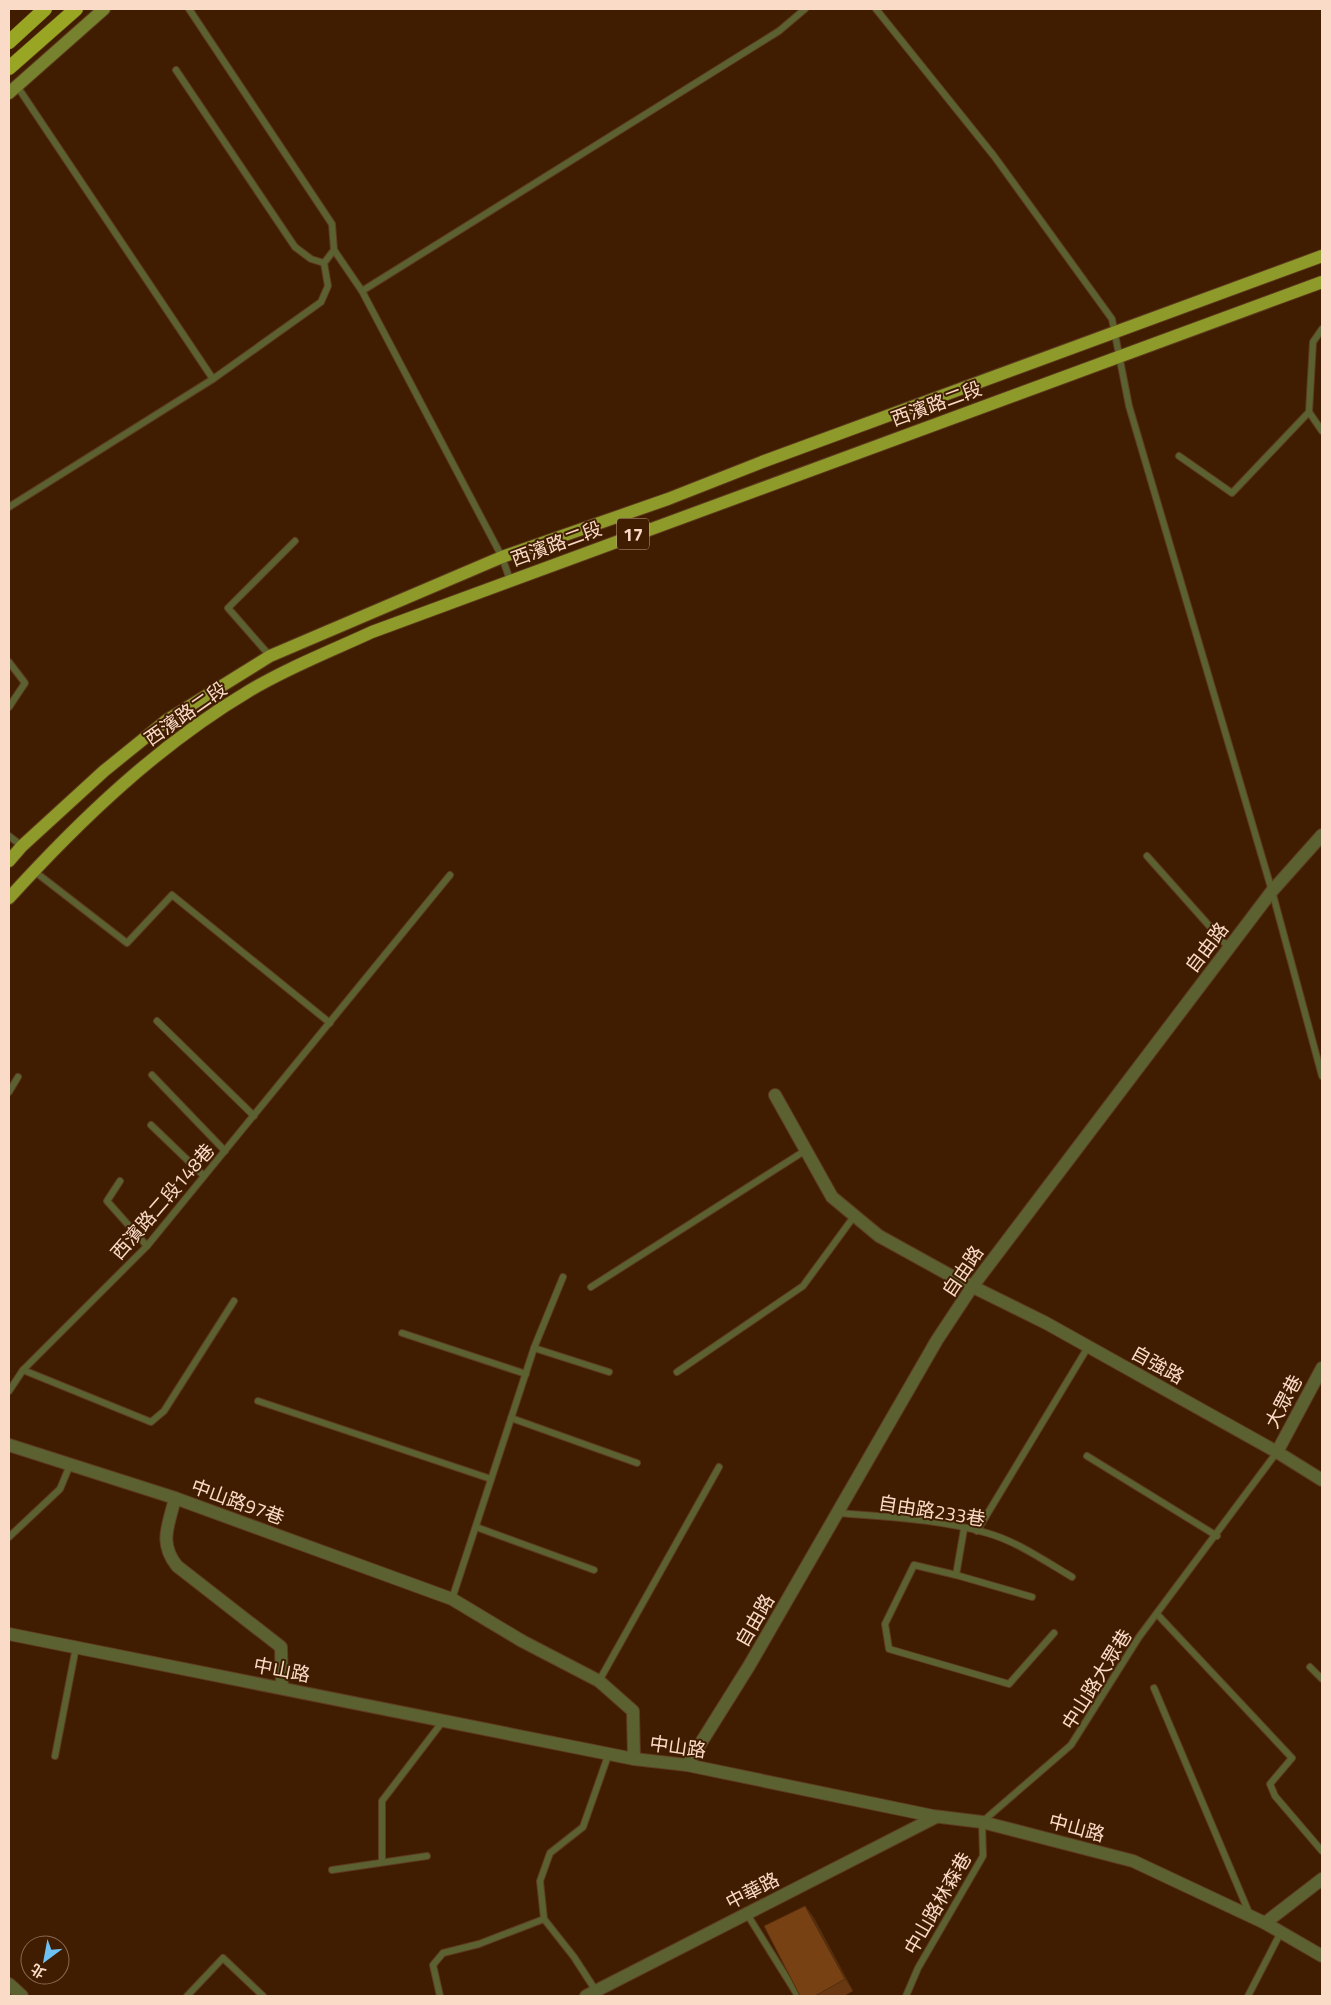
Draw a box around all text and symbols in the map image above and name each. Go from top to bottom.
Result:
street label: 西濱路二段 [886,373,986,433]
street label: 西濱路二段 [506,513,606,573]
road number: 17 [617,518,649,550]
street label: 西濱路二段 [138,674,232,752]
street label: 自由路 [1177,916,1235,978]
street label: 西濱路二段148巷 [103,1136,221,1266]
street label: 自由路 [934,1239,990,1303]
street label: 自強路 [1126,1337,1190,1391]
street label: 大眾巷 [1257,1369,1309,1433]
street label: 中山路97巷 [187,1471,289,1531]
street label: 自由路233巷 [876,1487,988,1533]
street label: 自由路 [727,1588,781,1652]
street label: 中山路大眾巷 [1053,1623,1139,1735]
street label: 中山路 [251,1649,313,1689]
street label: 中山路 [648,1728,708,1764]
street label: 中山路 [1046,1806,1108,1848]
street label: 中山路林森巷 [896,1846,978,1960]
street label: 中華路 [720,1864,784,1916]
north arrow [20,1935,70,1985]
text: 北 [26,1959,49,1984]

